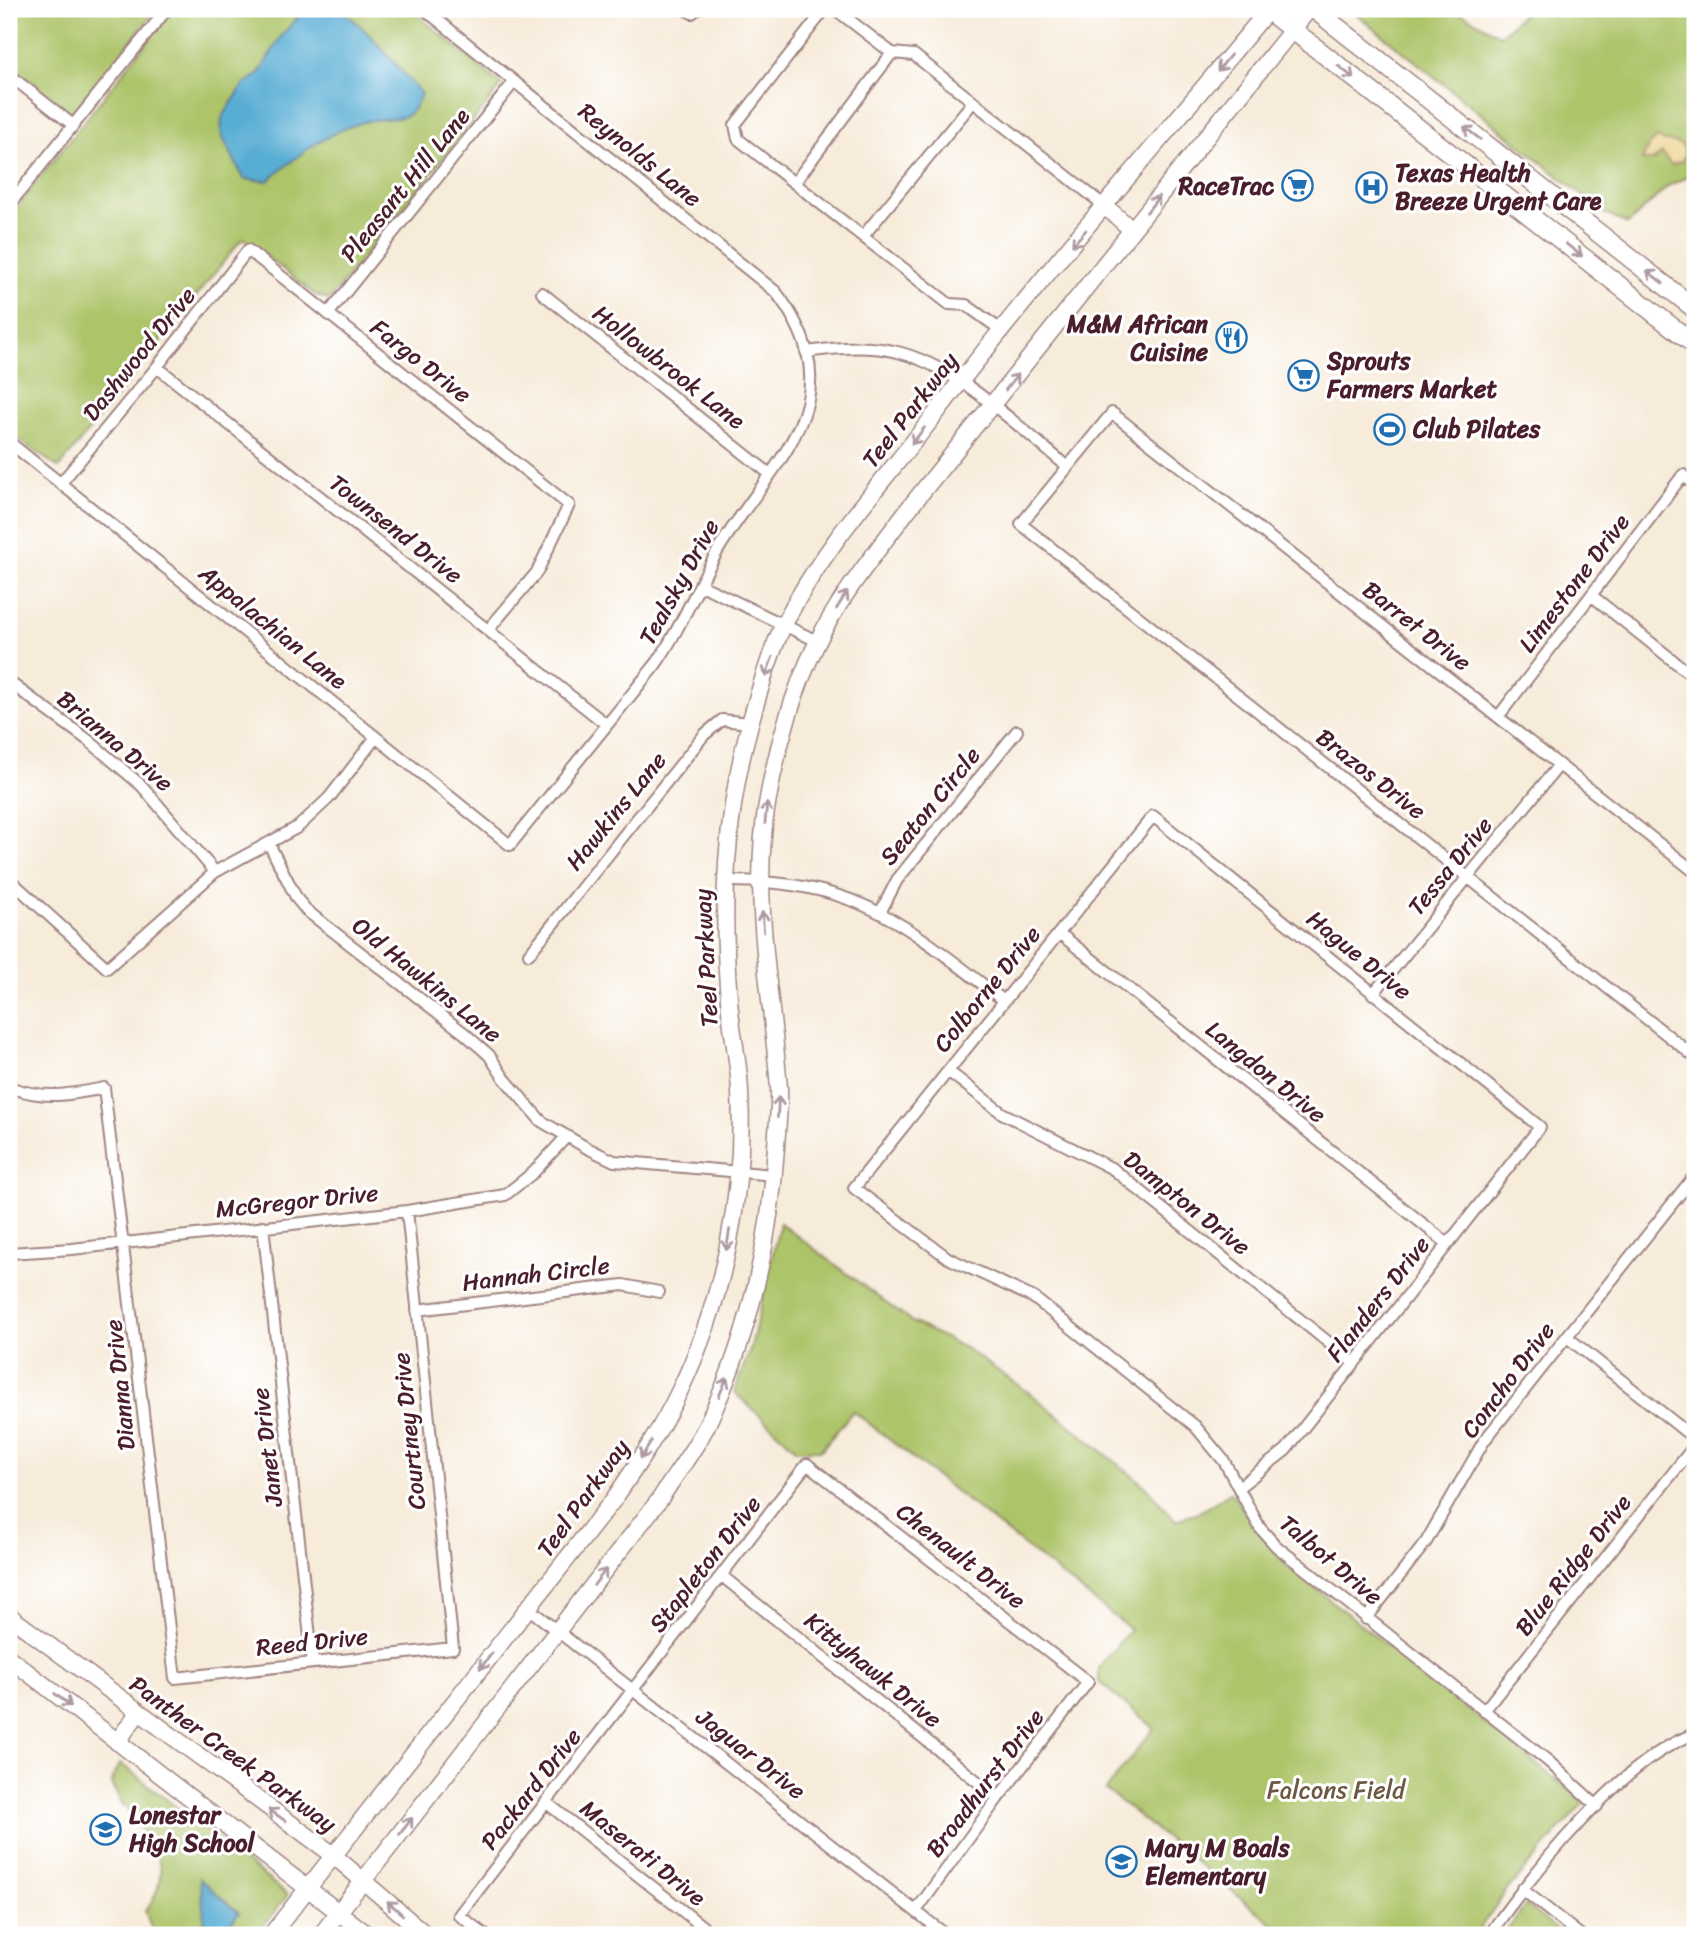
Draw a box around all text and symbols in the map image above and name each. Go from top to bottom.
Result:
one-way arrow [1216,53,1232,71]
one-way arrow [1336,65,1354,80]
street label: Reynolds Lane [569,92,711,218]
street label: Pleasant Hill Lane [329,98,481,272]
one-way arrow [1463,126,1482,141]
place label: Texas Health Breeze Urgent Care [1395,152,1602,222]
place label: RaceTrac [1178,165,1275,207]
supermarket icon: RaceTrac [1280,169,1314,203]
hospital icon: Texas Health Breeze Urgent Care [1355,170,1389,204]
one-way arrow [1146,195,1161,213]
one-way arrow [1071,229,1087,247]
one-way arrow [1565,242,1583,257]
one-way arrow [1647,270,1665,285]
street label: Dashwood Drive [71,277,207,431]
street label: Hollowbrook Lane [583,293,755,441]
place label: M&M African Cuisine [1066,303,1209,373]
street label: Fargo Drive [361,308,481,414]
restaurant icon: M&M African Cuisine [1214,321,1248,355]
place label: Sprouts Farmers Market [1326,340,1497,410]
street label: Teel Parkway [851,342,970,478]
supermarket icon: Sprouts Farmers Market [1287,358,1321,392]
one-way arrow [1004,373,1019,391]
place label: Club Pilates [1412,408,1541,450]
sports icon: Club Pilates [1373,412,1407,446]
one-way arrow [911,426,926,445]
street label: Townsend Drive [320,463,472,595]
street label: Limestone Drive [1507,504,1641,662]
street label: Tealsky Drive [627,511,731,653]
street label: Appalachian Lane [188,553,357,701]
street label: Barret Drive [1353,570,1481,682]
one-way arrow [836,591,850,611]
one-way arrow [762,655,774,677]
street label: Brianna Drive [47,679,183,803]
street label: Brazos Drive [1306,717,1436,831]
street label: Seaton Circle [868,737,992,875]
street label: Hawkins Lane [554,742,678,880]
one-way arrow [760,802,773,825]
street label: Tessa Drive [1396,807,1504,925]
street label: Teel Parkway [681,887,731,1028]
street label: Hague Drive [1297,899,1421,1011]
street label: Old Hawkins Lane [342,906,512,1054]
one-way arrow [756,911,769,934]
street label: Colborne Drive [922,916,1052,1062]
street label: Langdon Drive [1196,1010,1336,1134]
one-way arrow [772,1096,785,1119]
street label: Dampton Drive [1114,1139,1260,1267]
street label: McGregor Drive [214,1172,380,1230]
street label: Flanders Drive [1315,1226,1441,1372]
one-way arrow [721,1228,734,1251]
street label: Hannah Circle [460,1244,612,1304]
street label: Concho Drive [1450,1312,1566,1448]
street label: Dianna Drive [92,1317,148,1453]
street label: Courtney Drive [380,1350,438,1512]
one-way arrow [717,1376,730,1398]
street label: Janet Drive [239,1385,295,1510]
street label: Teel Parkway [525,1429,641,1566]
one-way arrow [639,1440,653,1460]
street label: Blue Ridge Drive [1504,1484,1643,1646]
street label: Stapleton Drive [638,1486,772,1642]
street label: Chenault Drive [887,1492,1035,1620]
street label: Talbot Drive [1270,1504,1392,1616]
one-way arrow [592,1567,607,1586]
street label: Kittyhawk Drive [795,1601,951,1739]
street label: Reed Drive [254,1615,370,1669]
one-way arrow [478,1652,494,1670]
street label: Panther Creek Parkway [120,1664,346,1844]
one-way arrow [53,1693,71,1708]
street label: Jaguar Drive [686,1697,815,1811]
street label: Broadhurst Drive [915,1699,1055,1867]
street label: Packard Drive [469,1718,593,1860]
park label: Falcons Field [1267,1769,1406,1811]
street label: Maserati Drive [570,1789,716,1918]
place label: Lonestar High School [129,1794,256,1864]
one-way arrow [268,1808,287,1822]
school or university icon: Lonestar High School [89,1812,123,1846]
one-way arrow [399,1818,414,1836]
place label: Mary M Boals Elementary [1144,1827,1290,1897]
school or university icon: Mary M Boals Elementary [1105,1845,1139,1879]
one-way arrow [387,1899,404,1916]

